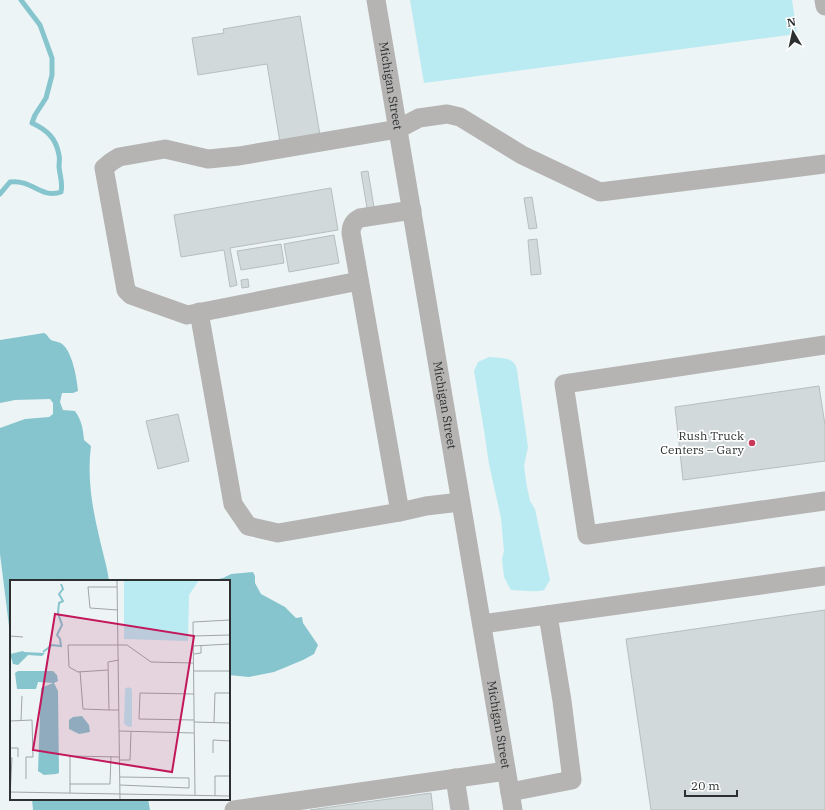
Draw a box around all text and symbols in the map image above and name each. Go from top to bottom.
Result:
north arrow [773,12,813,52]
text: N [786,14,797,30]
street label: Michigan Street [376,41,406,131]
street label: Michigan Street [430,360,460,450]
place label: Rush Truck Centers – Gary [660,428,745,457]
marker: Rush Truck Centers – Gary [747,438,757,448]
inset map [10,580,230,800]
street label: Michigan Street [484,679,514,770]
scale bar [685,772,737,798]
text: 20 m [691,778,720,793]

